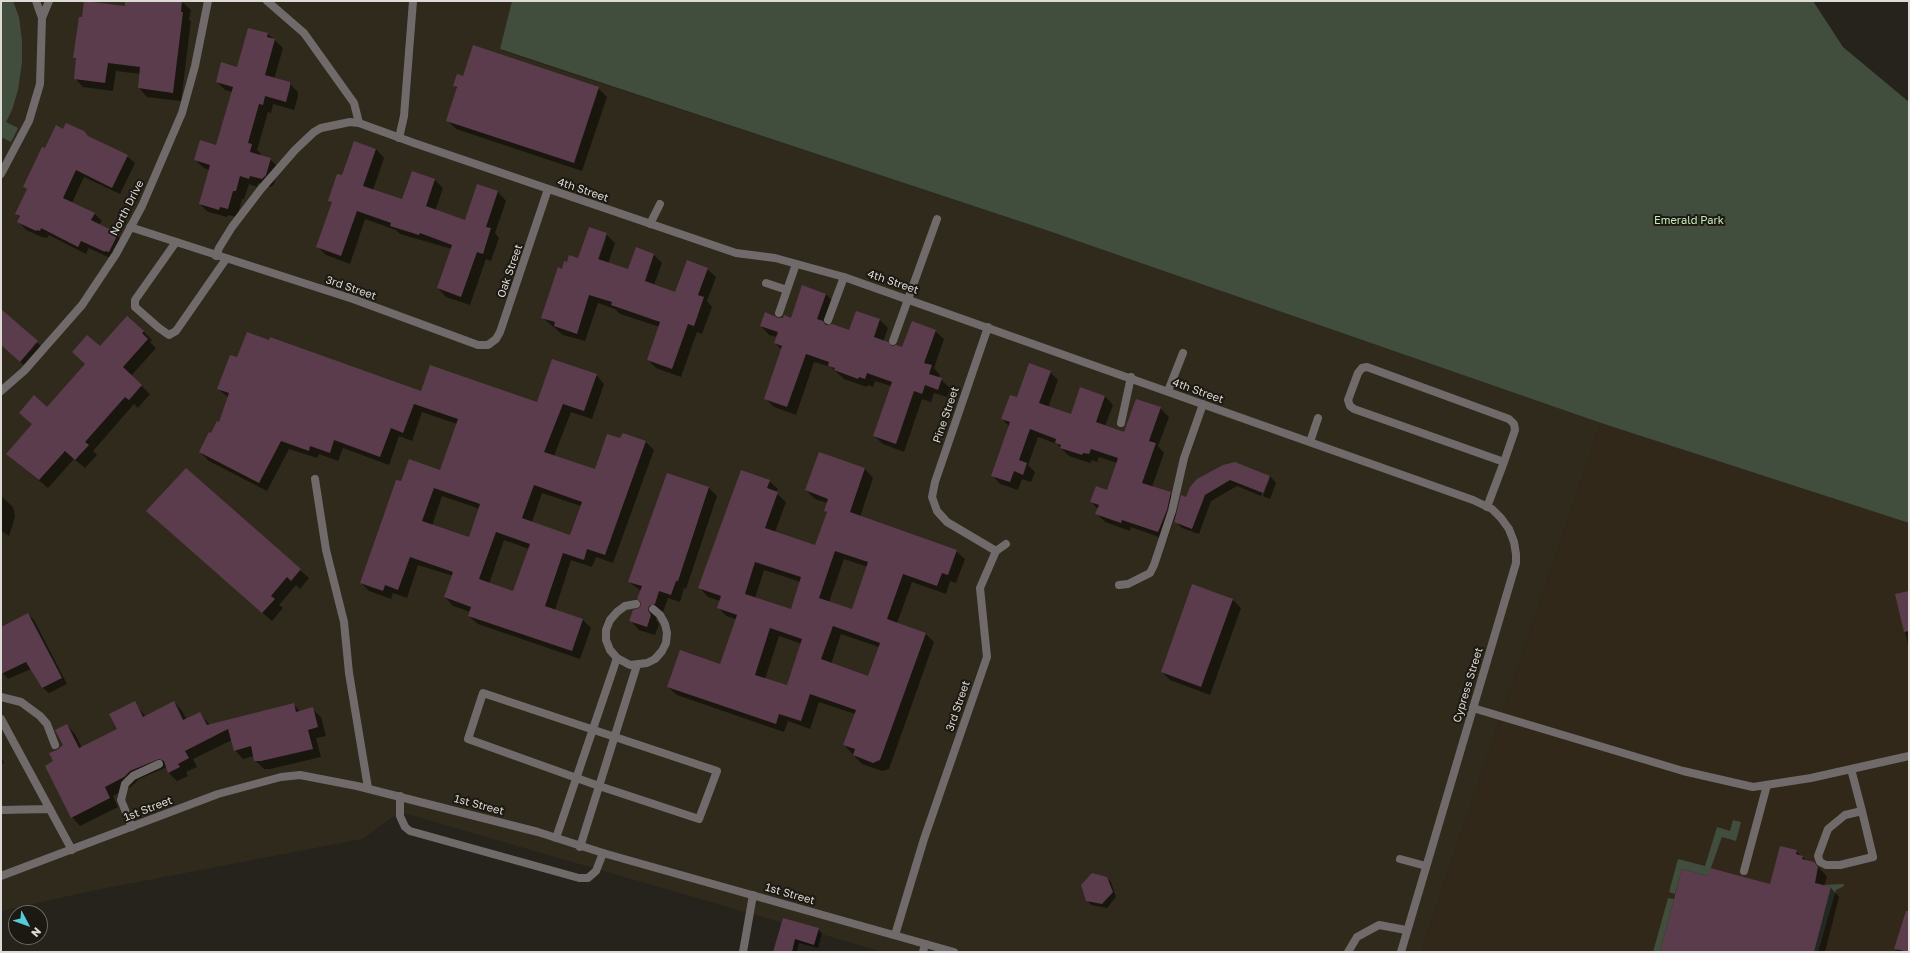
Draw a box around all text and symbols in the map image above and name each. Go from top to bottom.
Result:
street label: 4th Street [556,175,610,205]
street label: North Drive [107,178,147,238]
park label: Emerald Park [1654,214,1724,228]
street label: Oak Street [495,242,525,300]
street label: 4th Street [866,267,920,297]
street label: 3rd Street [324,273,378,303]
street label: 4th Street [1171,376,1225,406]
street label: Pine Street [930,385,962,445]
street label: Cypress Street [1450,646,1486,724]
street label: 3rd Street [943,679,973,733]
street label: 1st Street [453,792,505,818]
street label: 1st Street [122,794,174,824]
street label: 1st Street [764,881,816,907]
north arrow [8,905,48,945]
text: N [29,925,44,940]

